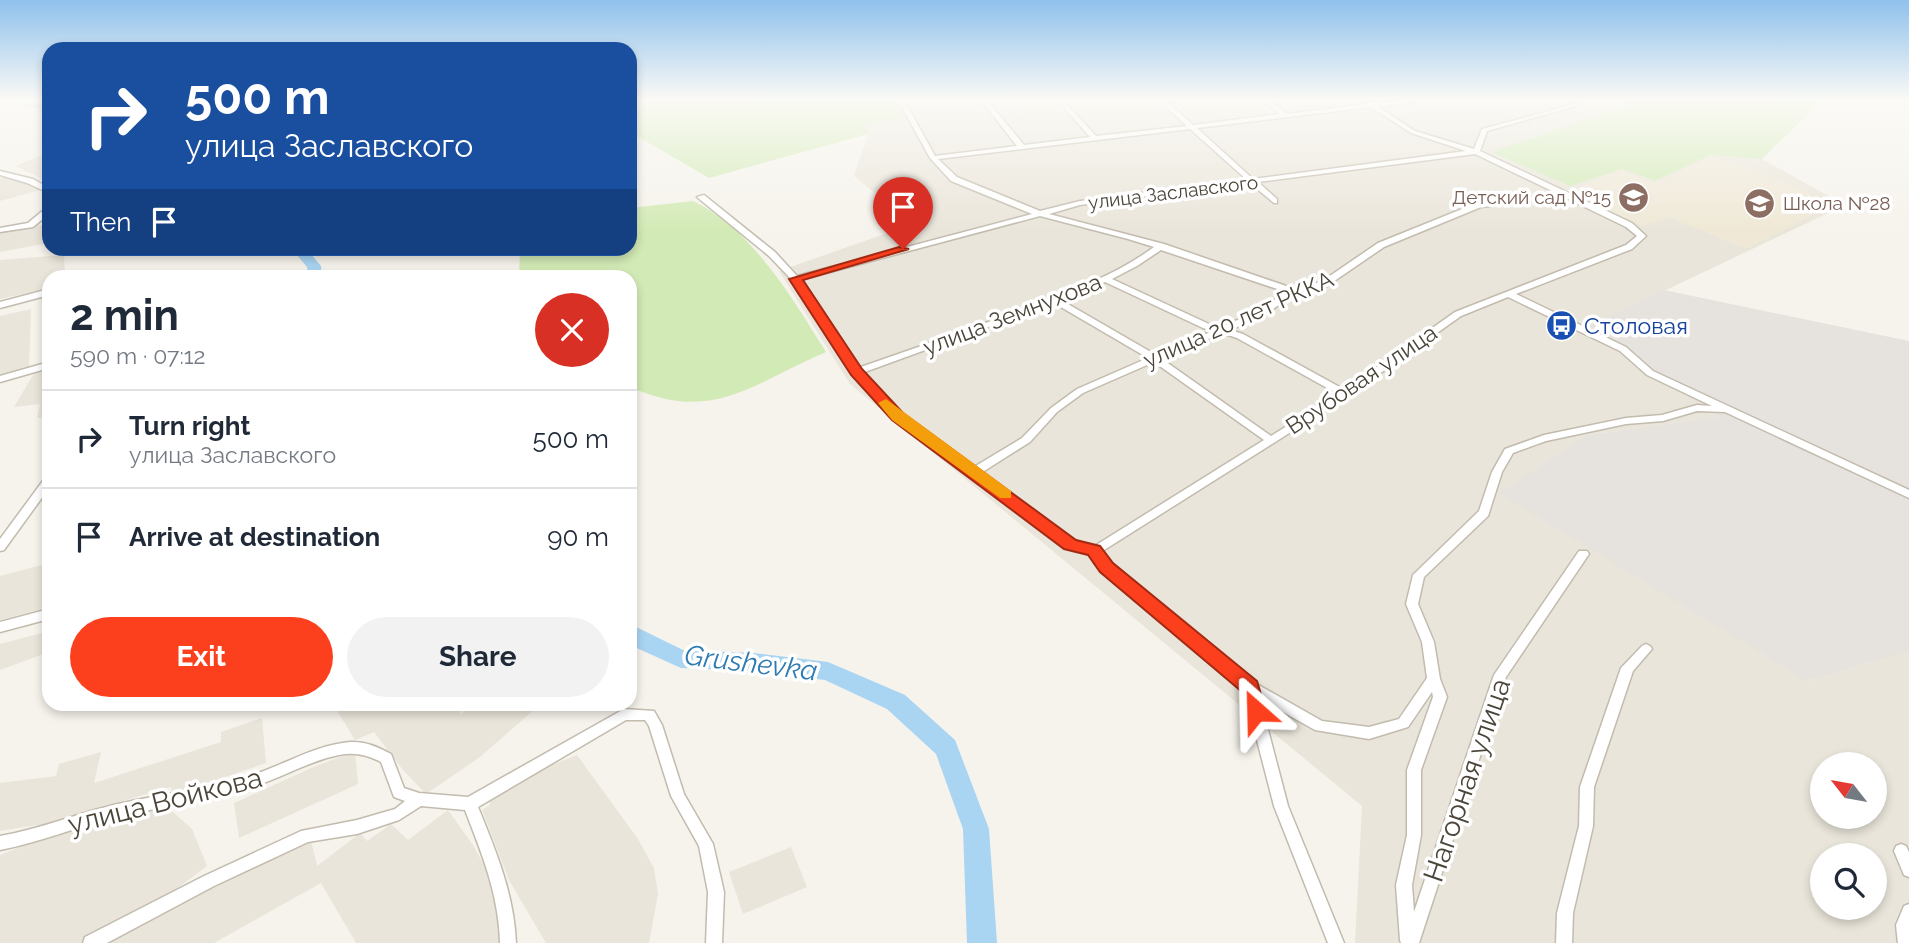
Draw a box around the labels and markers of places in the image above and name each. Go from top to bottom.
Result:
pin [873,177,933,249]
school or university icon: Детский сад №15 [1617,180,1651,214]
place label: Детский сад №15 [1452,186,1611,208]
school or university icon: Школа №28 [1743,186,1777,220]
place label: Школа №28 [1783,192,1891,214]
bus stop icon: Столовая [1544,308,1578,342]
place label: Столовая [1584,312,1688,339]

